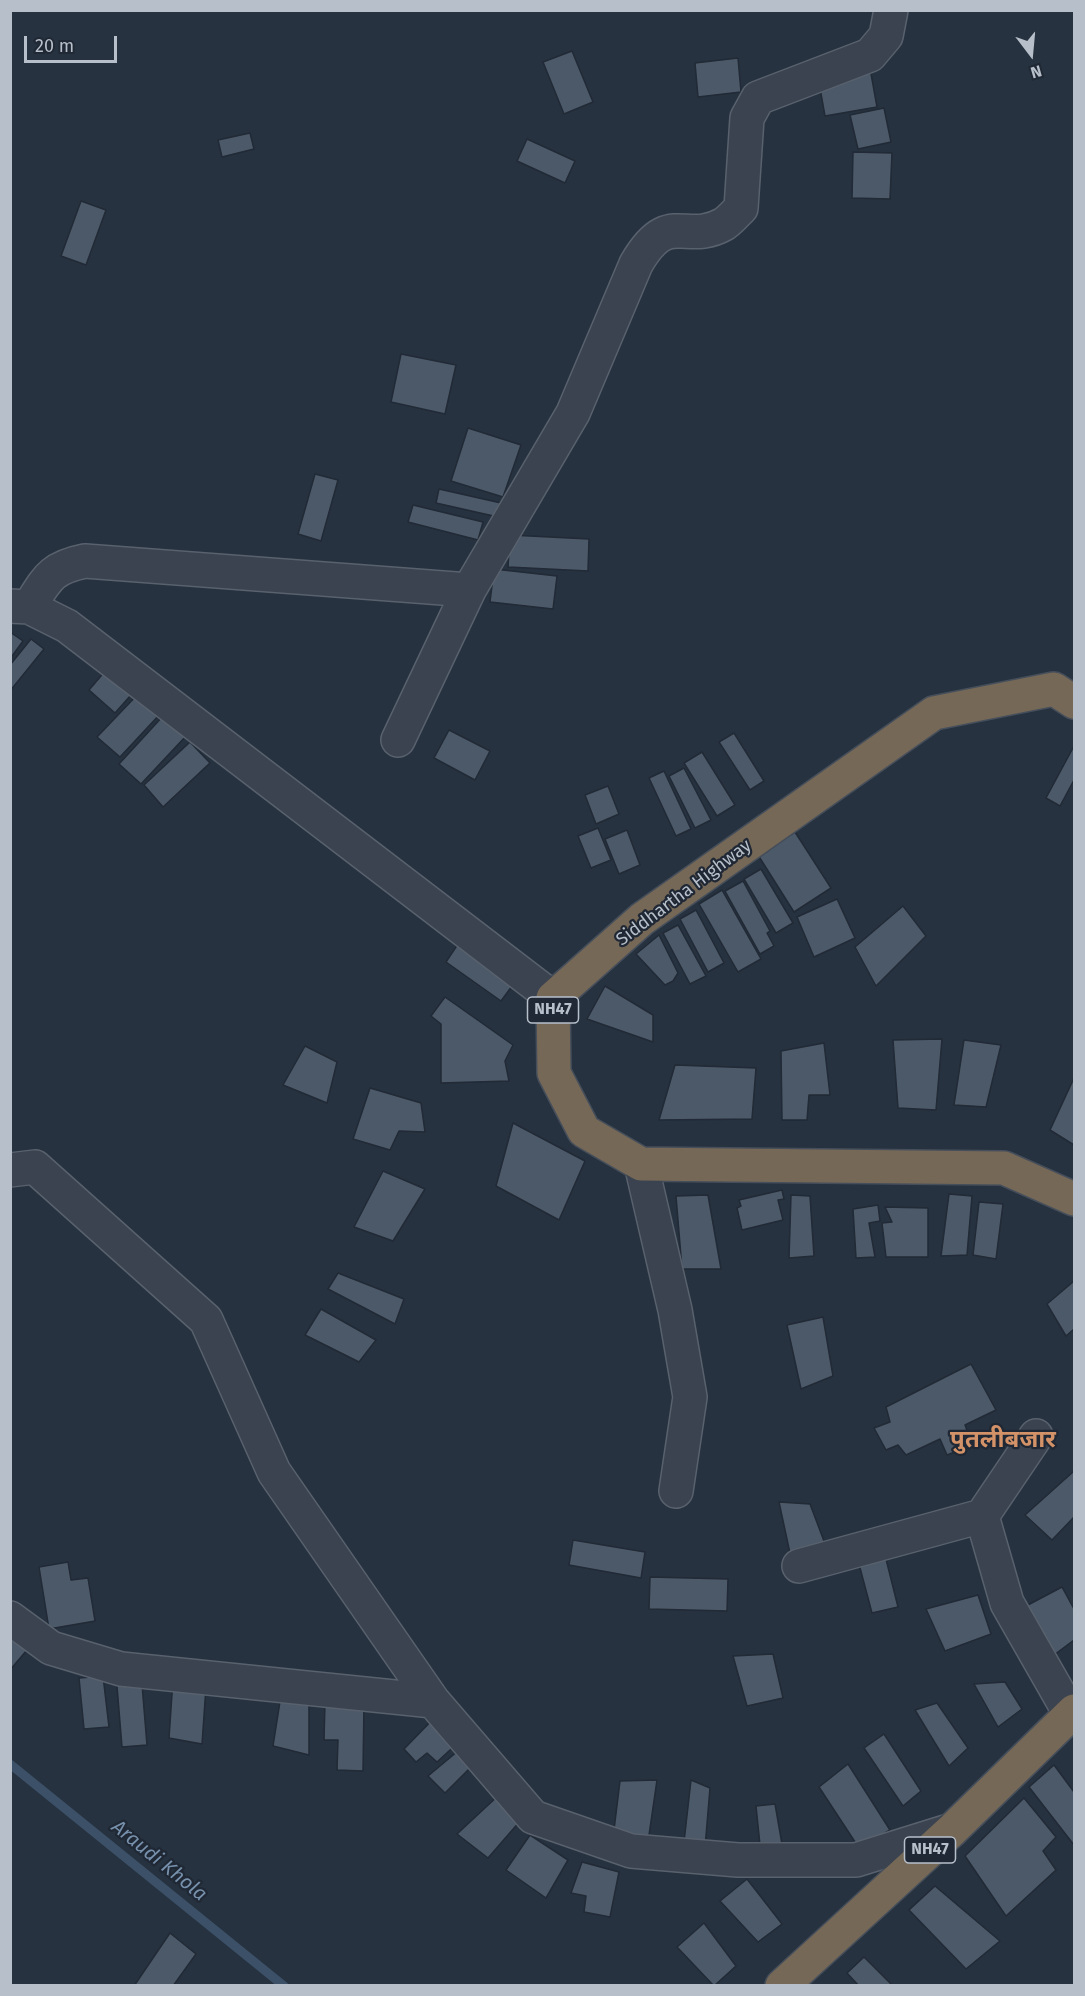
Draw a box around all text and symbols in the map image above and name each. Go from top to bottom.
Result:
scale bar [27,24,120,62]
north arrow [1001,24,1061,84]
text: 20 m [35,35,74,57]
text: N [1028,61,1044,82]
street label: Siddhartha Highway [612,835,756,951]
road number: NH47 [528,997,578,1023]
district label: पुतलीबजार [950,1426,1056,1454]
water label: Araudi Khola [107,1815,211,1907]
road number: NH47 [904,1837,956,1863]

